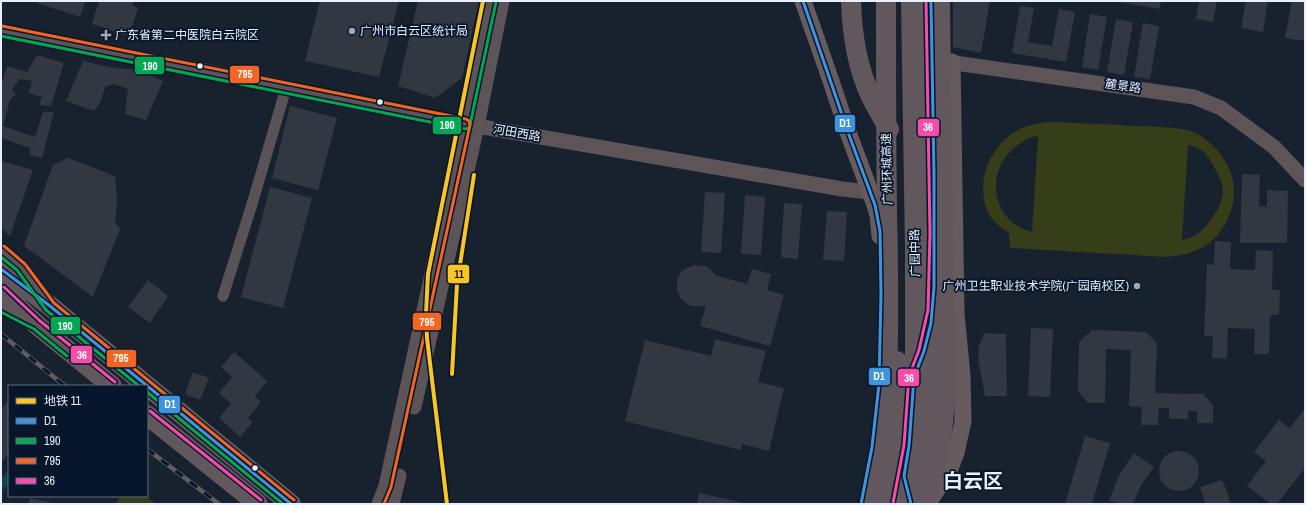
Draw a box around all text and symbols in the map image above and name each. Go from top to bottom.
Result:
place label: 广州市白云区统计局 [360,23,468,39]
marker: 广州市白云区统计局 [347,26,357,36]
place label: 广东省第二中医院白云院区 [115,27,259,43]
marker: 广东省第二中医院白云院区 [100,29,112,41]
line badge: 190 [134,56,165,75]
text: 190 [142,59,158,73]
unlabelled marker [195,61,205,71]
line badge: 795 [229,65,260,84]
text: 795 [237,67,253,81]
street label: 麓景路 [1104,76,1142,96]
unlabelled marker [375,97,385,107]
line badge: D1 [834,114,856,133]
line badge: 190 [432,116,462,135]
text: D1 [839,116,851,130]
text: 190 [439,118,455,132]
line badge: 36 [917,118,940,137]
text: 36 [923,120,933,134]
street label: 河田西路 [492,121,542,145]
street label: 广州环城高速 [878,133,896,205]
street label: 广园中路 [907,229,923,277]
line badge: 11 [447,264,470,284]
text: 11 [454,267,464,281]
place label: 广州卫生职业技术学院(广园南校区) [942,278,1129,294]
marker: 广州卫生职业技术学院(广园南校区) [1132,281,1142,291]
line badge: 795 [412,312,442,331]
text: 795 [419,315,435,329]
line badge: 190 [50,316,81,335]
text: 190 [57,319,73,333]
line badge: 36 [70,345,93,364]
text: 36 [77,348,87,362]
line badge: 795 [106,349,137,368]
text: 795 [113,351,129,365]
line badge: D1 [868,367,891,386]
line badge: 36 [897,368,920,387]
text: D1 [873,369,885,383]
text: 36 [904,371,914,385]
legend [8,385,148,497]
text: 地铁 11 [44,393,81,409]
line badge: D1 [158,395,181,414]
text: D1 [164,397,176,411]
text: D1 [44,413,57,429]
text: 190 [44,433,60,449]
text: 795 [44,453,61,469]
unlabelled marker [250,463,260,473]
district label: 白云区 [943,467,1003,494]
text: 36 [44,473,55,489]

